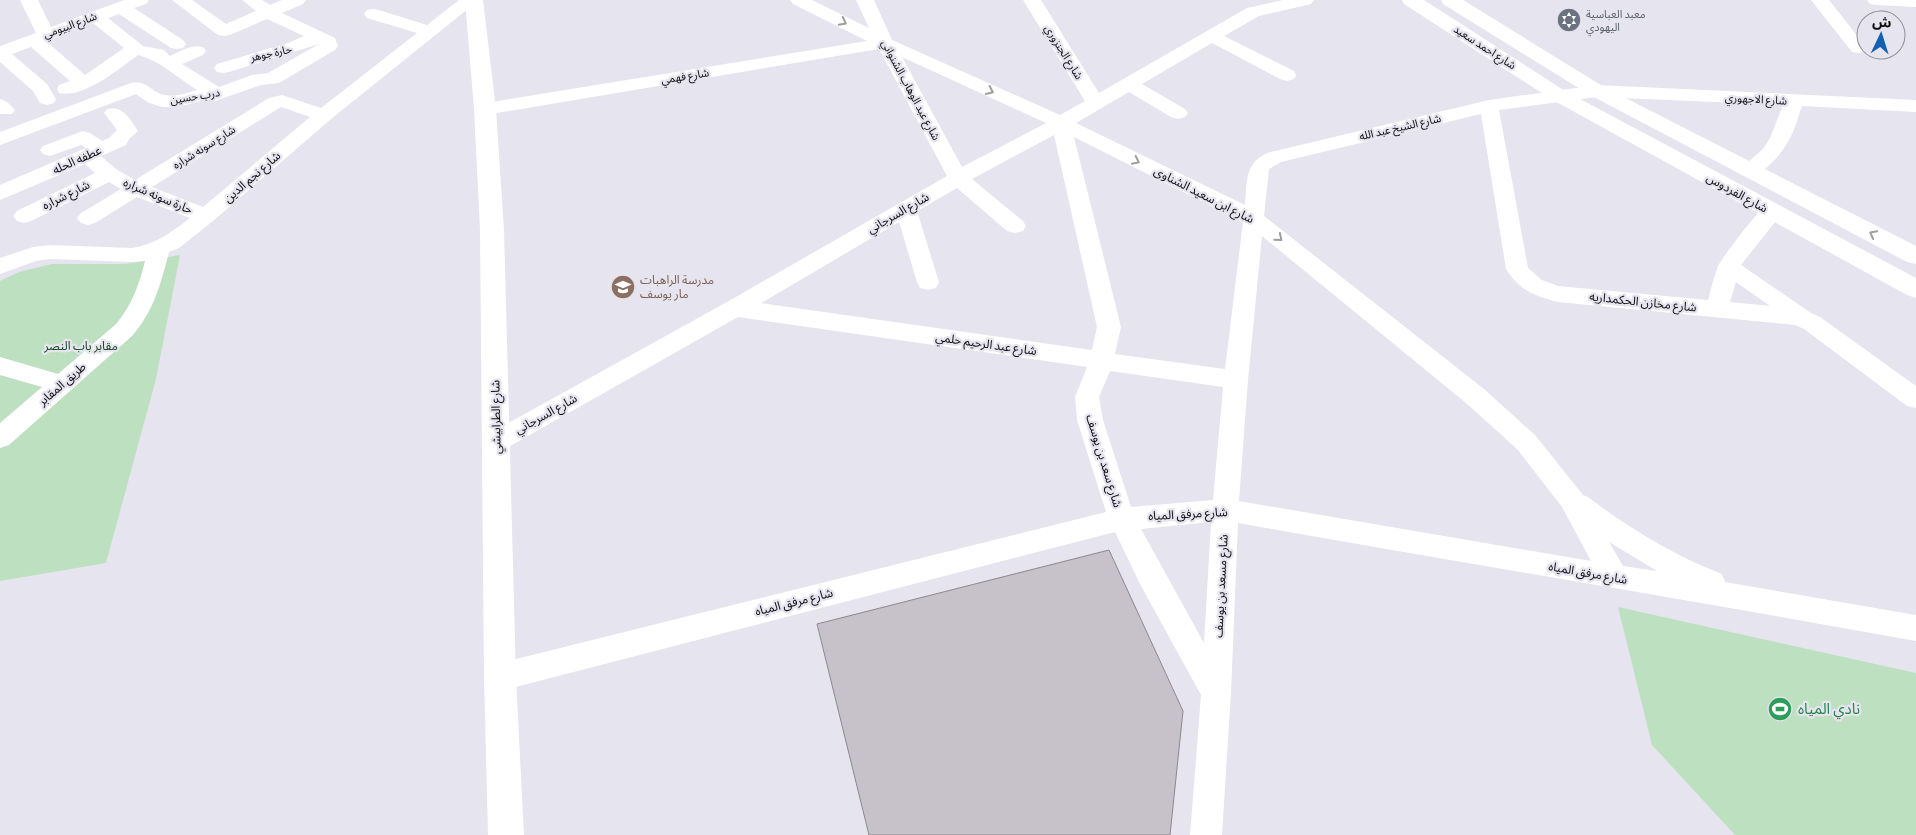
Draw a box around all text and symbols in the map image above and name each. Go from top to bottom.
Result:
place label: معبد العباسية اليهودي [1586,6,1646,37]
synagogue icon: معبد العباسية اليهودي [1556,7,1582,33]
street label: شارع البيومي [41,8,100,44]
north arrow [1856,10,1906,60]
text: ش [1872,11,1892,32]
one-way arrow [837,16,846,26]
street label: شارع احمد سعيد [1451,21,1520,73]
street label: شارع الجنزوري [1040,22,1087,83]
street label: شارع عبد الوهاب الشنواني [876,37,944,144]
street label: حارة جوهر [248,41,294,64]
street label: شارع فهمي [660,64,711,89]
street label: درب حسين [169,84,221,107]
one-way arrow [985,84,994,95]
street label: شارع الاجهوري [1724,89,1788,110]
street label: شارع الشيخ عبد الله [1358,110,1443,144]
street label: شارع سونه شراره [170,121,239,173]
street label: عطفه الحله [50,141,104,178]
street label: شارع نجم الدين [219,147,285,207]
one-way arrow [1131,154,1140,164]
street label: شارع ابن سعيد الشناوى [1151,162,1257,228]
street label: شارع الفردوس [1703,169,1771,217]
street label: حارة سونه شراره [121,173,195,218]
street label: شارع شراره [39,176,93,214]
street label: شارع السرجاني [864,188,933,239]
one-way arrow [1869,230,1878,240]
one-way arrow [1273,232,1282,241]
place label: مدرسة الراهبات مار يوسف [640,271,714,302]
school or university icon: مدرسة الراهبات مار يوسف [610,274,636,300]
street label: شارع مخازن الحكمداريه [1589,287,1697,317]
street label: شارع عبد الرحيم حلمي [934,328,1038,361]
park label: مقابر باب النصر [43,337,118,354]
street label: طريق المقابر [33,358,89,410]
street label: شارع الطرابيشي [486,380,506,454]
street label: شارع السرجاني [512,389,581,439]
street label: شارع سعد بن يوسف [1081,412,1127,510]
street label: شارع مرفق المياه [1148,503,1228,525]
street label: شارع مسعد بن يوسف [1209,534,1233,638]
street label: شارع مرفق المياه [1547,557,1629,589]
street label: شارع مرفق المياه [753,584,835,620]
sports icon: نادي المياه [1767,696,1793,722]
place label: نادي المياه [1798,698,1860,720]

